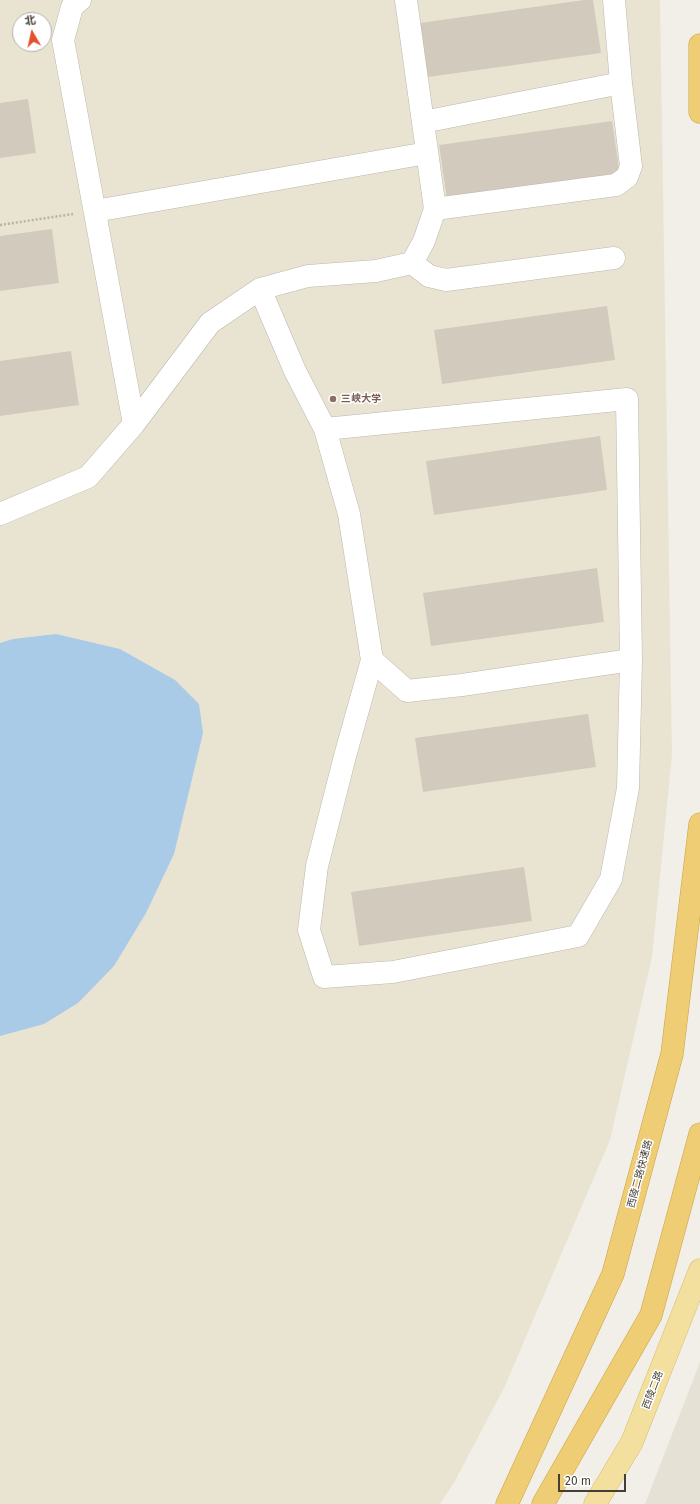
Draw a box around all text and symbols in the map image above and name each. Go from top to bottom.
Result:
north arrow [12,12,52,52]
text: 北 [24,13,37,28]
place label: 三峡大学 [341,393,381,405]
marker: 三峡大学 [328,394,338,404]
street label: 西陵二路快速路 [625,1139,655,1209]
street label: 西陵二路 [640,1369,666,1411]
scale bar [560,1466,628,1492]
text: 20 m [565,1474,591,1488]

